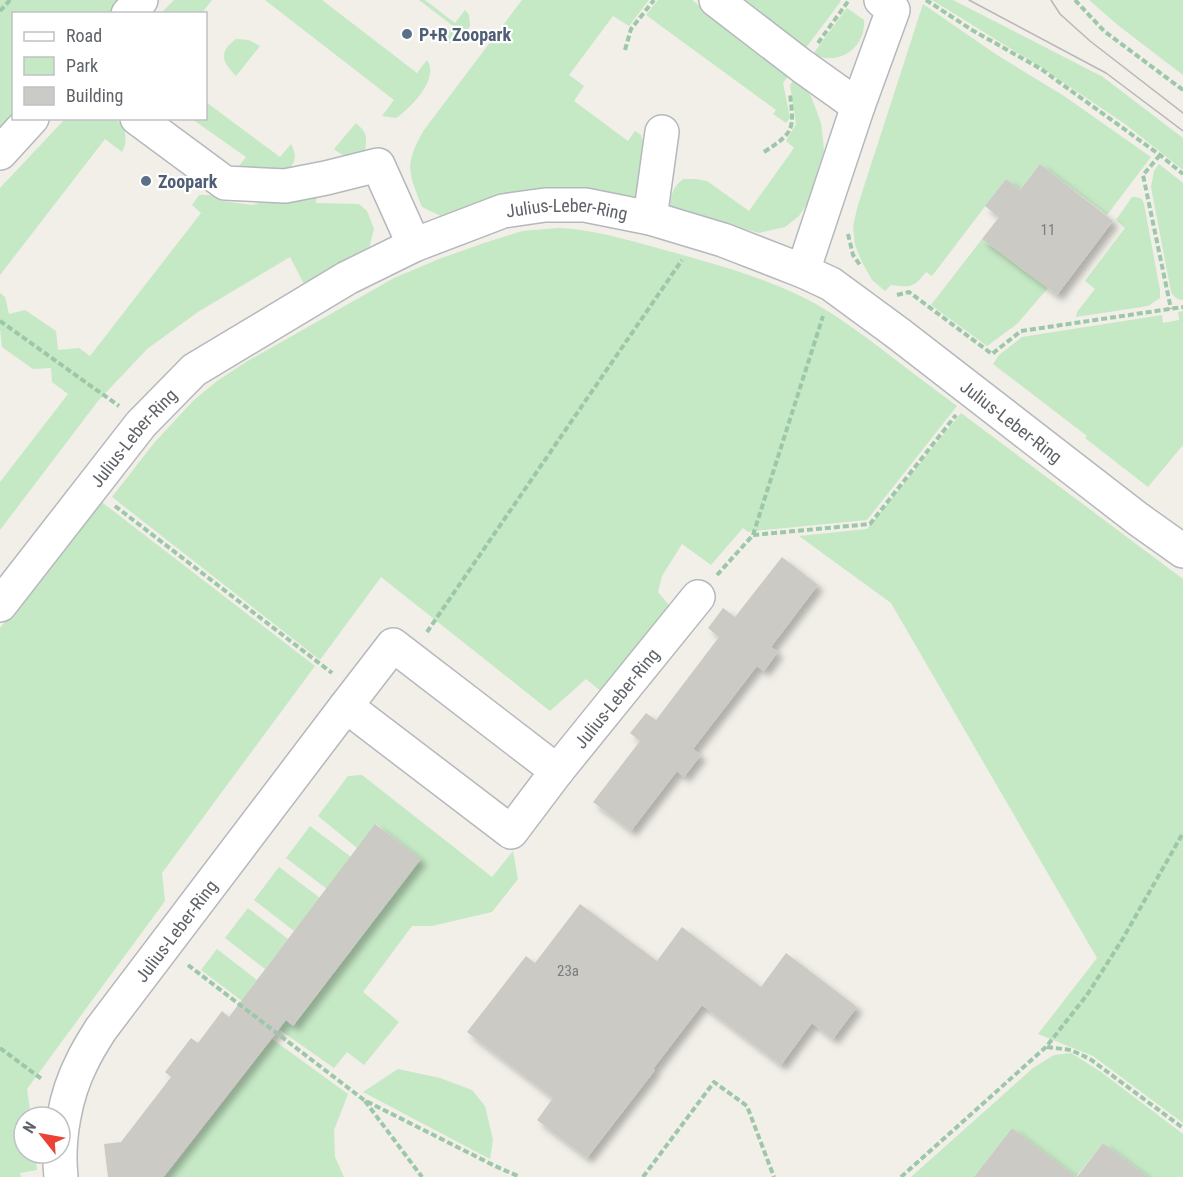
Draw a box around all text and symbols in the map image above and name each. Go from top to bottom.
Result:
legend [12,12,207,120]
place label: P+R Zoopark [419,24,512,45]
text: Road [66,25,102,46]
marker: P+R Zoopark [400,27,414,41]
text: Park [66,55,98,76]
text: Building [66,85,123,106]
place label: Zoopark [158,171,218,192]
marker: Zoopark [139,174,153,188]
street label: Julius-Leber-Ring [505,194,630,224]
house number: 11 [1041,221,1055,239]
street label: Julius-Leber-Ring [957,375,1067,467]
street label: Julius-Leber-Ring [86,384,181,491]
street label: Julius-Leber-Ring [569,644,663,752]
street label: Julius-Leber-Ring [130,875,221,986]
house number: 23a [557,962,579,980]
north arrow [12,1105,72,1165]
text: N [19,1118,40,1137]

